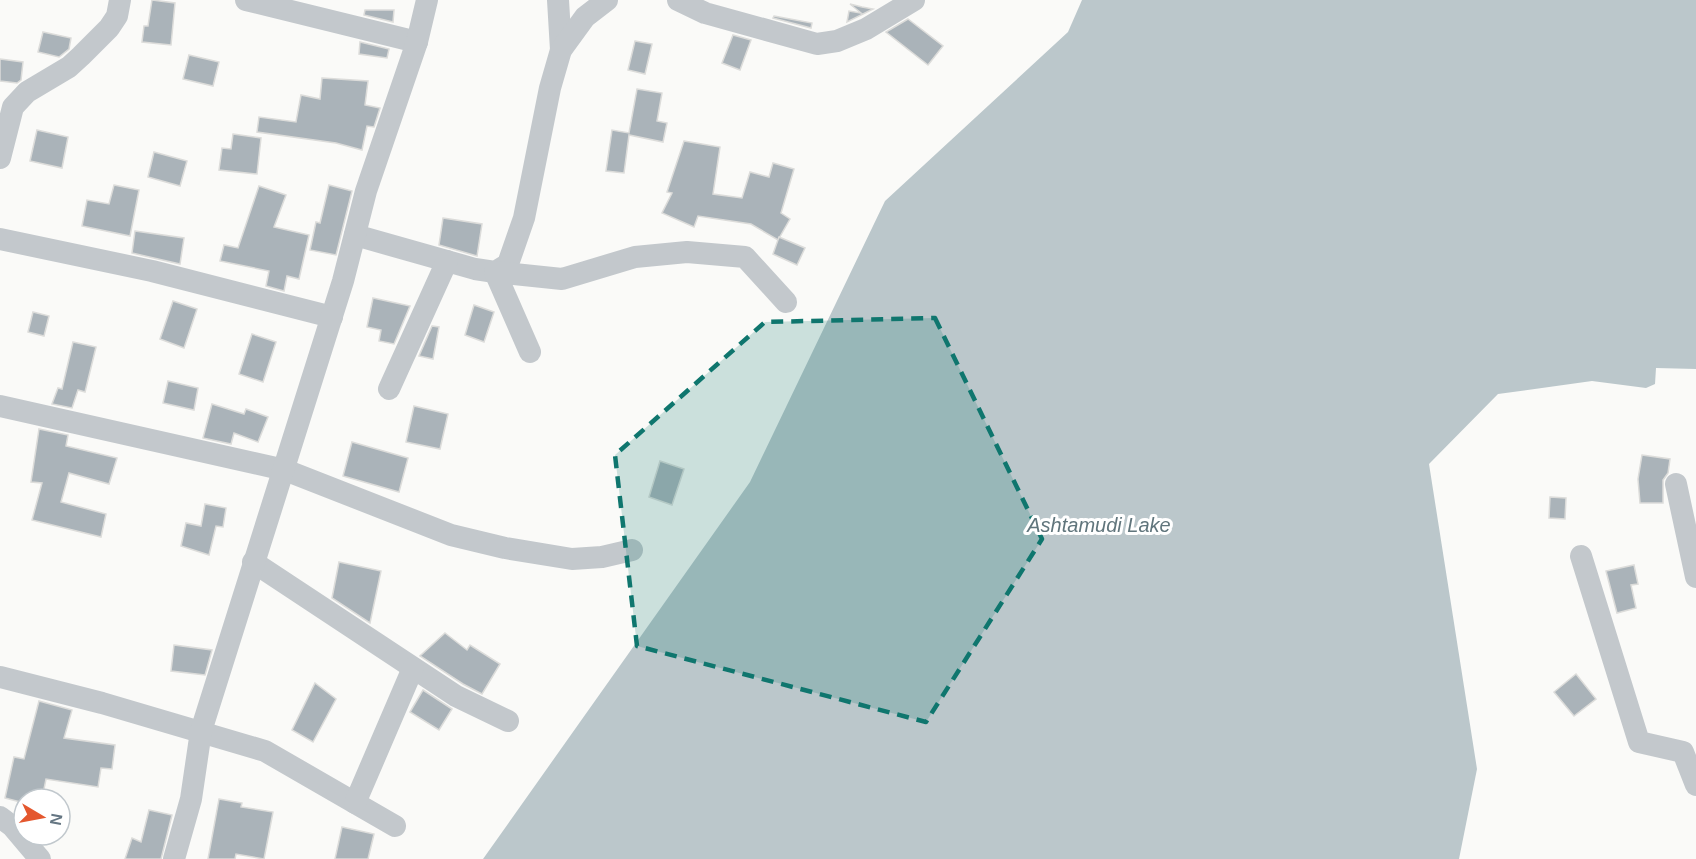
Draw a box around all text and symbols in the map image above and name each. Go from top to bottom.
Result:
water label: Ashtamudi Lake [1026,514,1171,536]
north arrow [12,787,72,847]
text: N [47,812,66,827]

